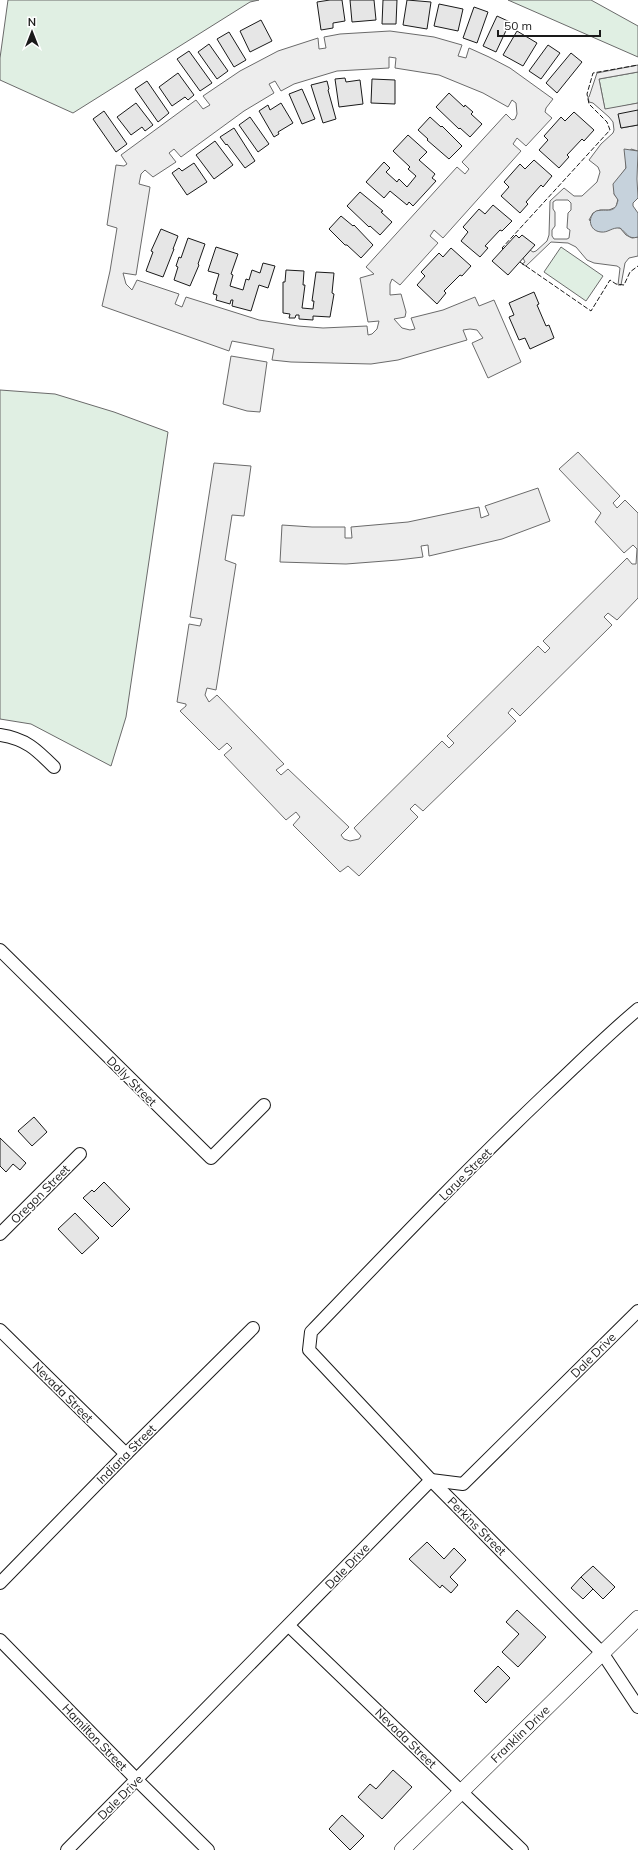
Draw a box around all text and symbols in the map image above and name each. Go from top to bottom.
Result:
north arrow [12,12,52,52]
scale bar [498,12,600,38]
text: N [28,15,36,29]
text: 50 m [504,18,532,33]
street label: Dolly Street [104,1053,160,1109]
street label: Larue Street [436,1145,494,1203]
street label: Oregon Street [7,1161,73,1227]
street label: Dale Drive [567,1329,619,1381]
street label: Nevada Street [30,1359,96,1425]
street label: Indiana Street [93,1421,159,1487]
street label: Perkins Street [445,1494,509,1558]
street label: Dale Drive [322,1540,372,1592]
street label: Hamilton Street [59,1701,131,1773]
street label: Franklin Drive [487,1702,553,1766]
street label: Nevada Street [372,1705,440,1771]
street label: Dale Drive [94,1771,146,1823]

